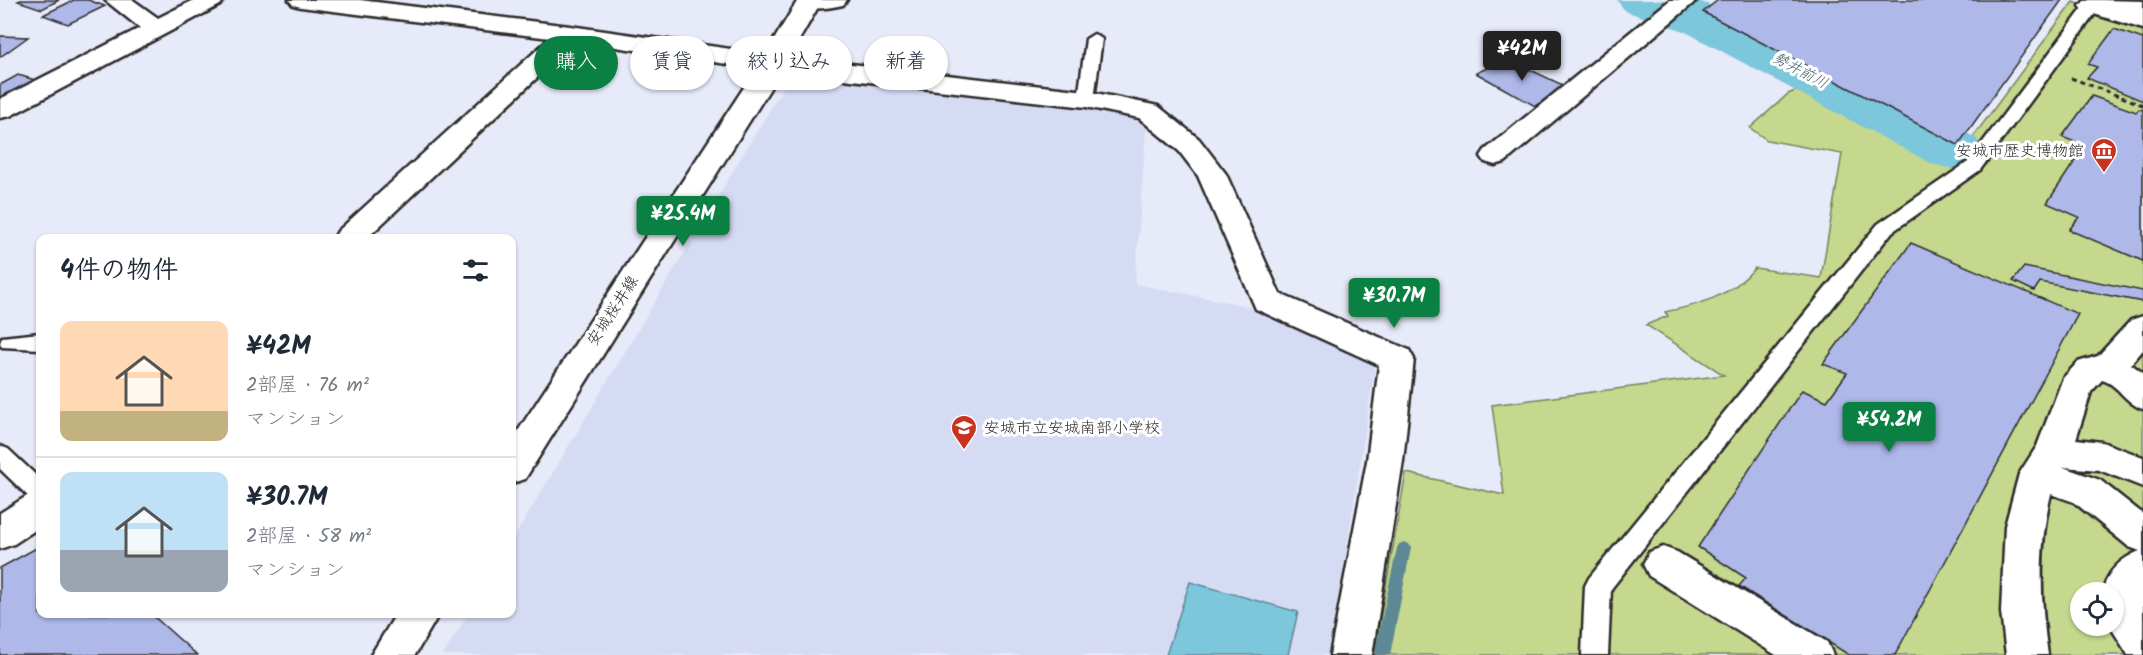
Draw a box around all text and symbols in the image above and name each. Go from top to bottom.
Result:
pin: ¥42M [1486,31,1558,82]
text: ¥42M [1497,34,1547,66]
chip: 購入 [534,36,618,90]
chip: 賃貸 [630,36,714,90]
chip: 絞り込み [726,36,852,90]
chip: 新着 [864,36,948,90]
water label: 勢井前川 [1768,46,1832,96]
museum icon: 安城市歴史博物館 [2089,136,2119,174]
place label: 安城市歴史博物館 [1956,139,2084,164]
pin: ¥25.4M [634,196,732,247]
text: ¥25.4M [651,199,715,231]
text: 4件の物件 [60,250,178,292]
icon: filters [459,254,492,287]
street label: 安城桜井線 [581,271,645,351]
pin: ¥30.7M [1345,278,1443,329]
text: ¥30.7M [1363,281,1425,313]
text: ¥42M [246,326,311,368]
icon: home [108,345,180,417]
text: 2部屋 · 76 m² [246,370,369,402]
pin: ¥54.2M [1840,402,1938,453]
text: マンション [246,404,345,436]
text: ¥54.2M [1857,405,1921,437]
school or university icon: 安城市立安城南部小学校 [949,413,979,451]
place label: 安城市立安城南部小学校 [984,416,1160,441]
text: ¥30.7M [246,477,328,519]
icon: home [108,496,180,568]
text: 2部屋 · 58 m² [246,521,371,553]
text: マンション [246,555,345,587]
map controls [2070,582,2124,636]
button: locate [2070,582,2124,636]

